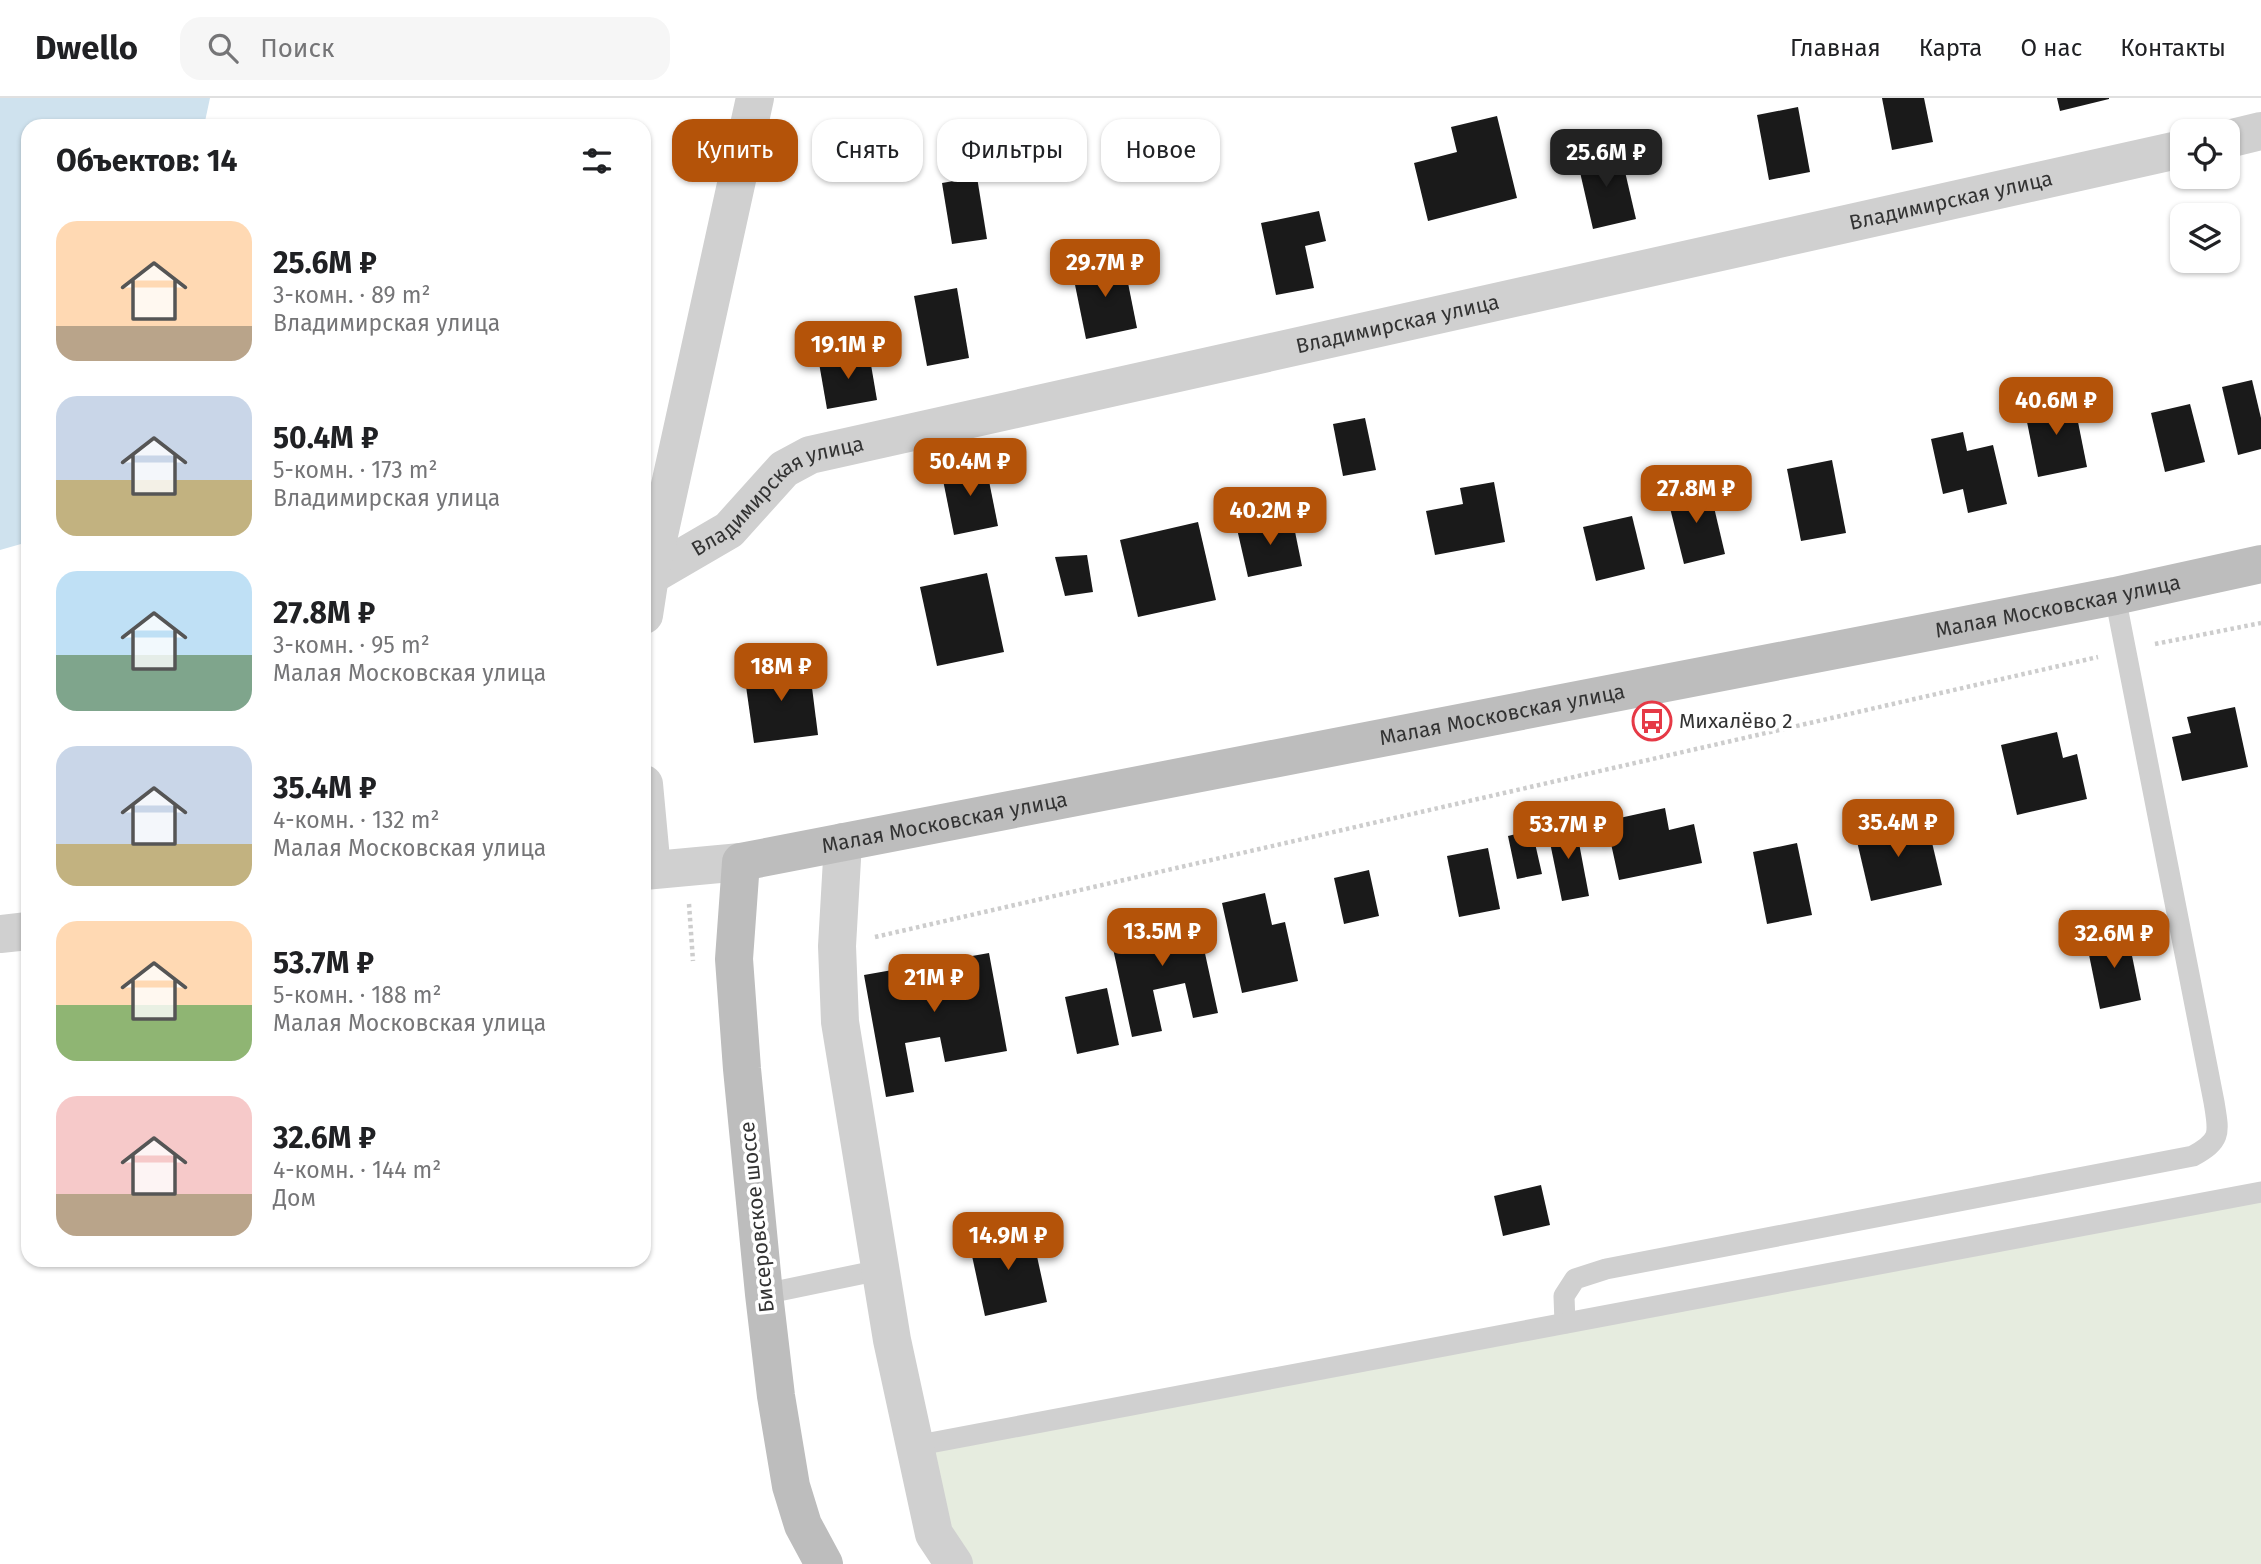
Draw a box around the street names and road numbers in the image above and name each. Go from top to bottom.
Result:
street label: Владимирская улица [1847,165,2055,236]
street label: Владимирская улица [1293,289,1502,359]
street label: Владимирская улица [687,430,866,562]
street label: Малая Московская улица [1933,569,2183,644]
street label: Малая Московская улица [1377,678,1627,751]
street label: Малая Московская улица [820,786,1070,859]
street label: Бисеровское шоссе [734,1120,780,1314]

